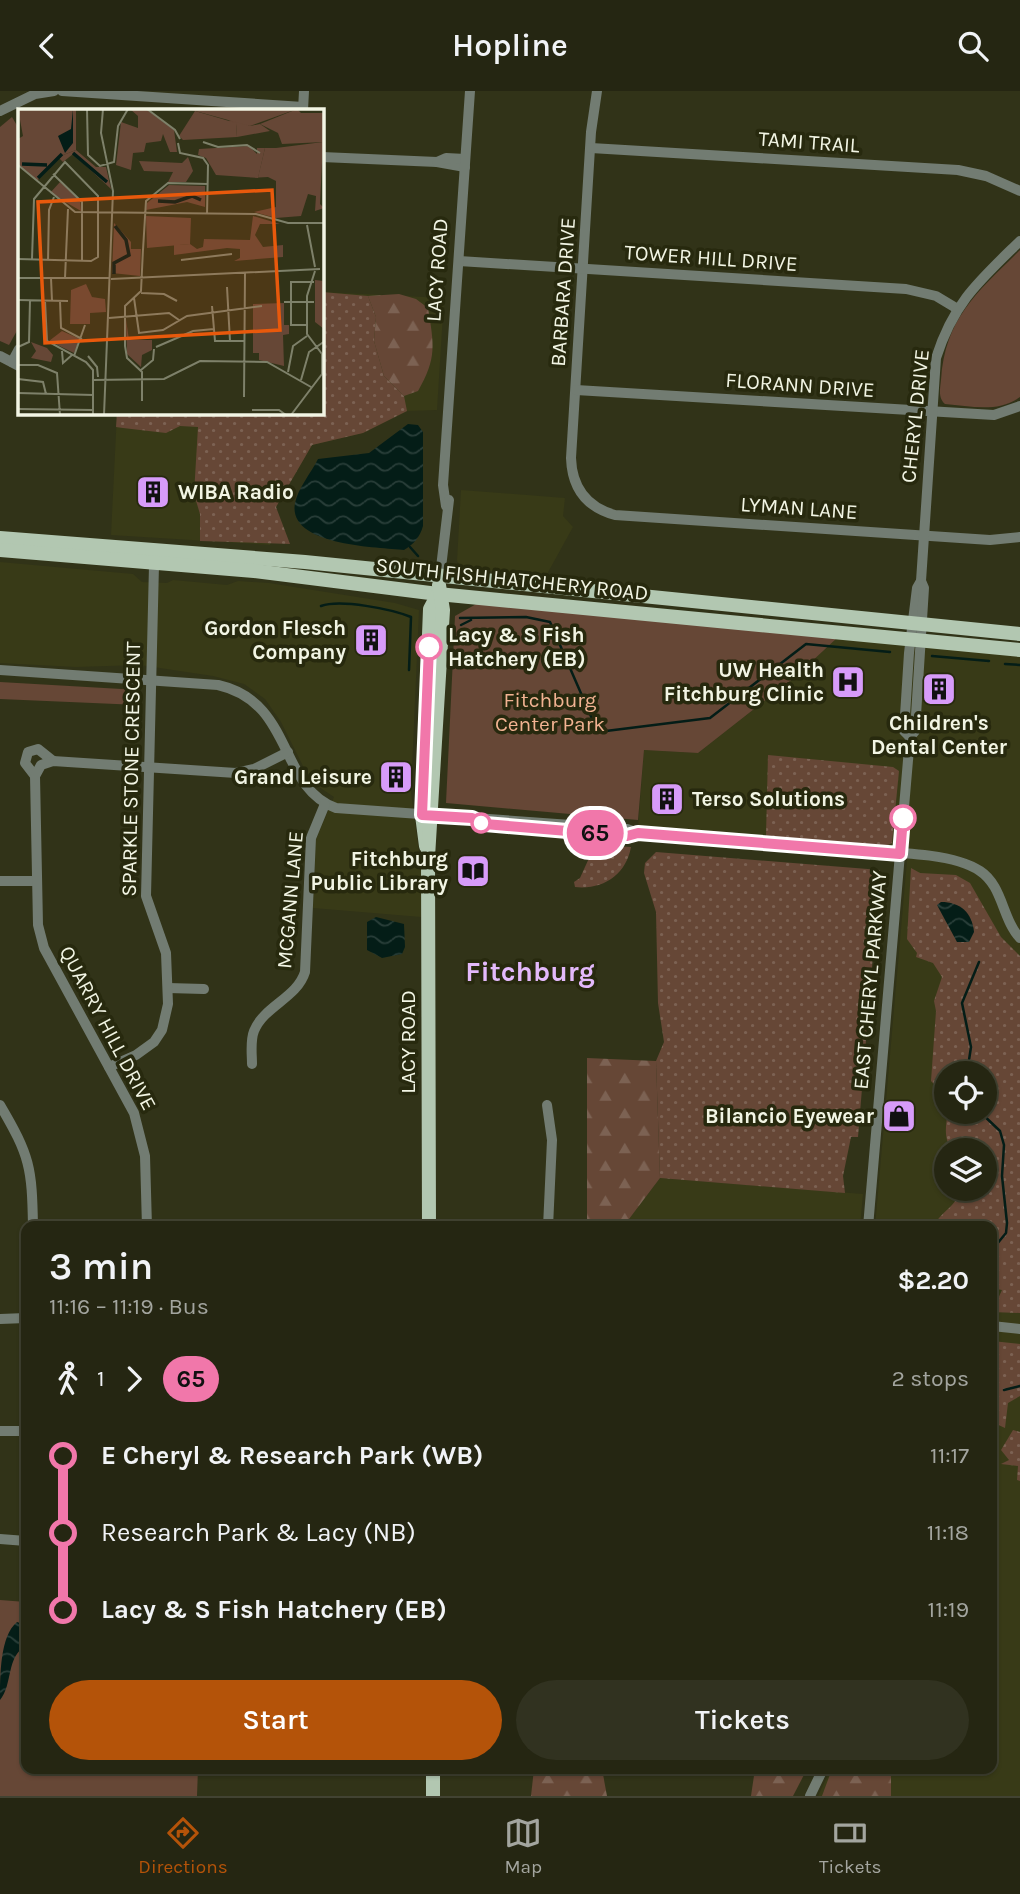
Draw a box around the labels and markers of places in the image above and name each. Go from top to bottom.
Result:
building icon: WIBA Radio [134,473,172,511]
place label: WIBA Radio [178,480,294,504]
place label: Gordon Flesch Company [204,616,346,664]
building icon: Gordon Flesch Company [352,621,390,659]
place label: Lacy & S Fish Hatchery (EB) [448,623,586,671]
marker: Lacy & S Fish Hatchery (EB) [416,634,442,660]
place label: UW Health Fitchburg Clinic [664,658,824,706]
hospital icon: UW Health Fitchburg Clinic [829,663,867,701]
building icon: Children's Dental Center [920,670,958,708]
place label: Children's Dental Center [871,711,1008,759]
building icon: Grand Leisure [377,758,415,796]
place label: Grand Leisure [234,765,372,789]
building icon: Terso Solutions [648,780,686,818]
place label: Terso Solutions [692,787,845,811]
unlabelled marker [890,805,916,831]
unlabelled marker [471,813,491,833]
place label: Fitchburg Public Library [311,847,448,895]
library icon: Fitchburg Public Library [454,852,492,890]
shop icon: Bilancio Eyewear [880,1097,918,1135]
place label: Bilancio Eyewear [705,1104,875,1128]

